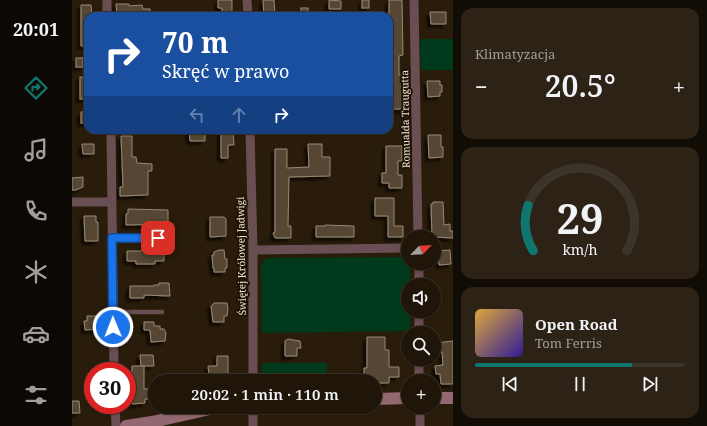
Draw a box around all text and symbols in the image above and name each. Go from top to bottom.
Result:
text: 20:01 [13,17,59,41]
text: 70 m [162,23,229,61]
icon: right [96,28,148,80]
text: Klimatyzacja [475,45,555,63]
text: Skręć w prawo [162,59,289,83]
text: 20.5° [545,65,616,106]
street label: Romualda Traugutta [397,69,413,168]
text: − [475,71,488,101]
text: + [673,71,685,101]
icon: directions [22,74,50,102]
icon: left [186,104,208,126]
icon: ahead [228,104,250,126]
icon: right [270,104,292,126]
icon: music [22,136,50,164]
text: 29 [556,190,604,246]
street label: Świętej Królowej Jadwigi [233,196,249,315]
icon: phone [22,197,50,225]
pin [141,221,175,255]
icon: arrive [147,227,169,249]
north arrow [401,230,441,270]
map controls [401,230,441,414]
text: km/h [562,240,598,259]
icon: climate [22,258,50,286]
button: sound [401,278,441,318]
position arrow [92,306,134,348]
text: Open Road [535,314,618,334]
icon: car [22,320,50,348]
button: search [401,326,441,366]
text: Tom Ferris [535,334,602,352]
speed limit sign: 30 [84,362,136,414]
icon: previous [499,373,521,395]
icon: pause [569,373,591,395]
icon: next [639,373,661,395]
button: + [401,374,441,414]
icon: filters [22,381,50,409]
text: 20:02 · 1 min · 110 m [191,384,339,404]

